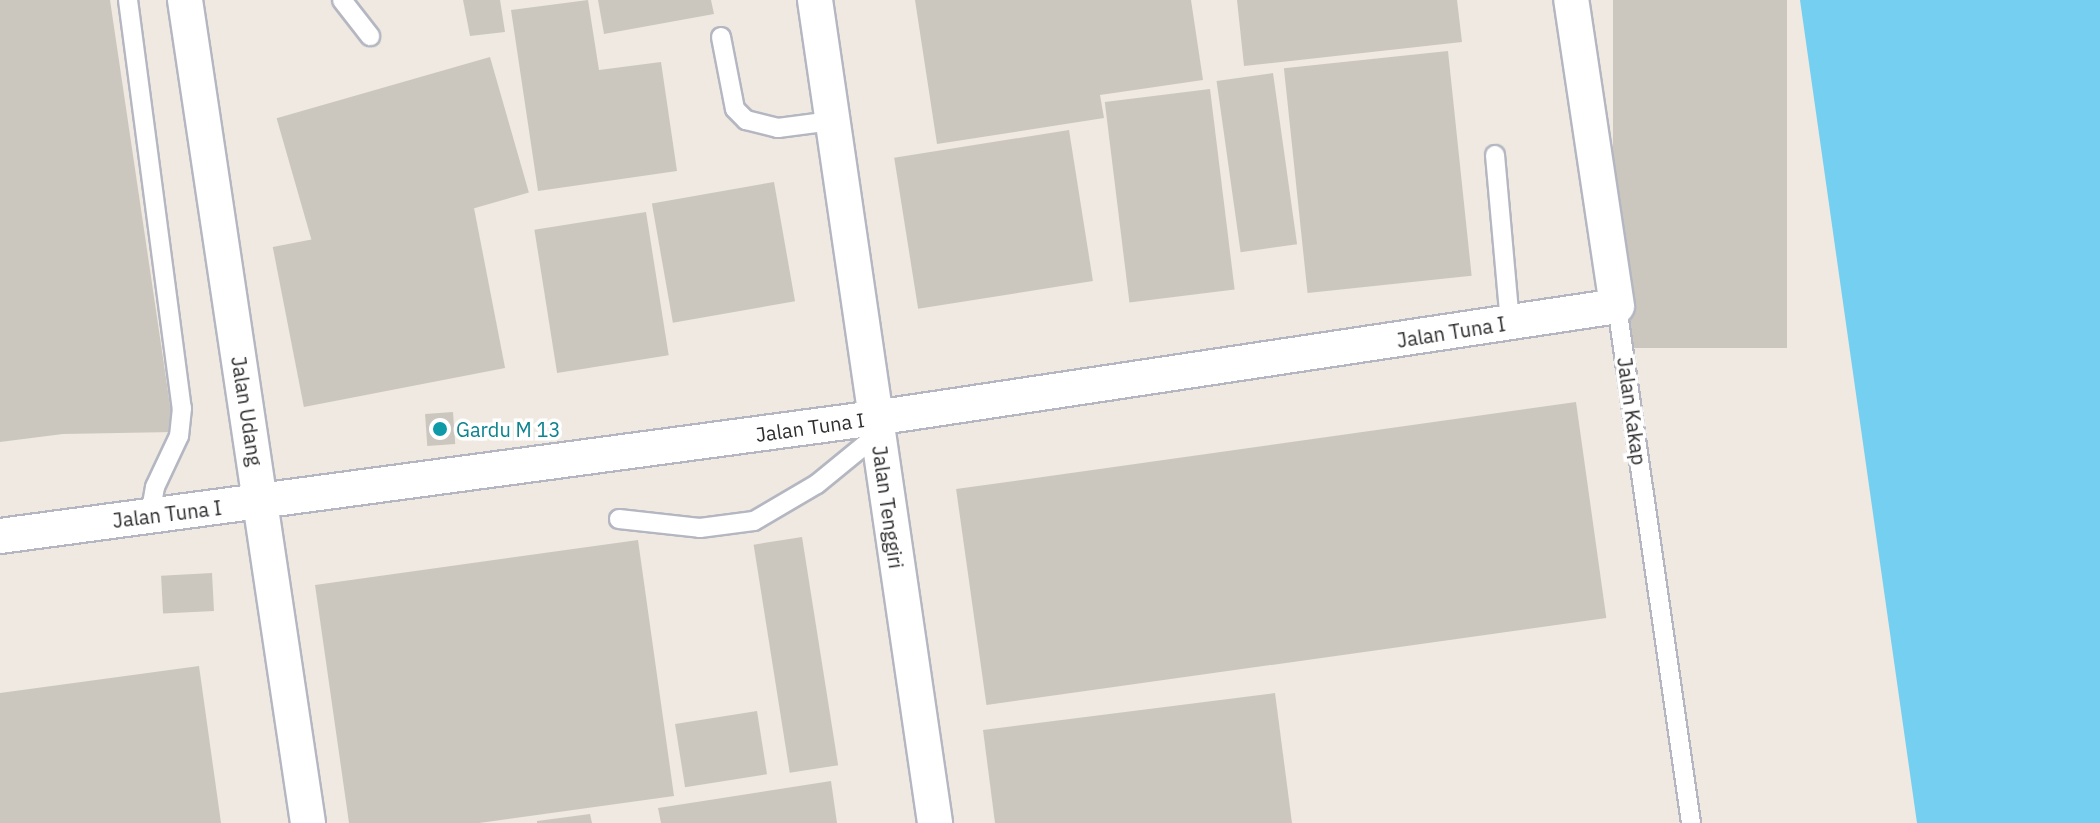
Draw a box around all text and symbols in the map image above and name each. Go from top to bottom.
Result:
street label: Jalan Tuna I [1395,312,1507,352]
street label: Jalan Udang [226,354,268,468]
street label: Jalan Kakap [1613,355,1651,467]
street label: Jalan Tuna I [754,407,866,447]
place label: Gardu M 13 [456,417,560,441]
marker: Gardu M 13 [431,420,449,438]
street label: Jalan Tenggiri [867,444,909,570]
street label: Jalan Tuna I [111,495,223,533]

